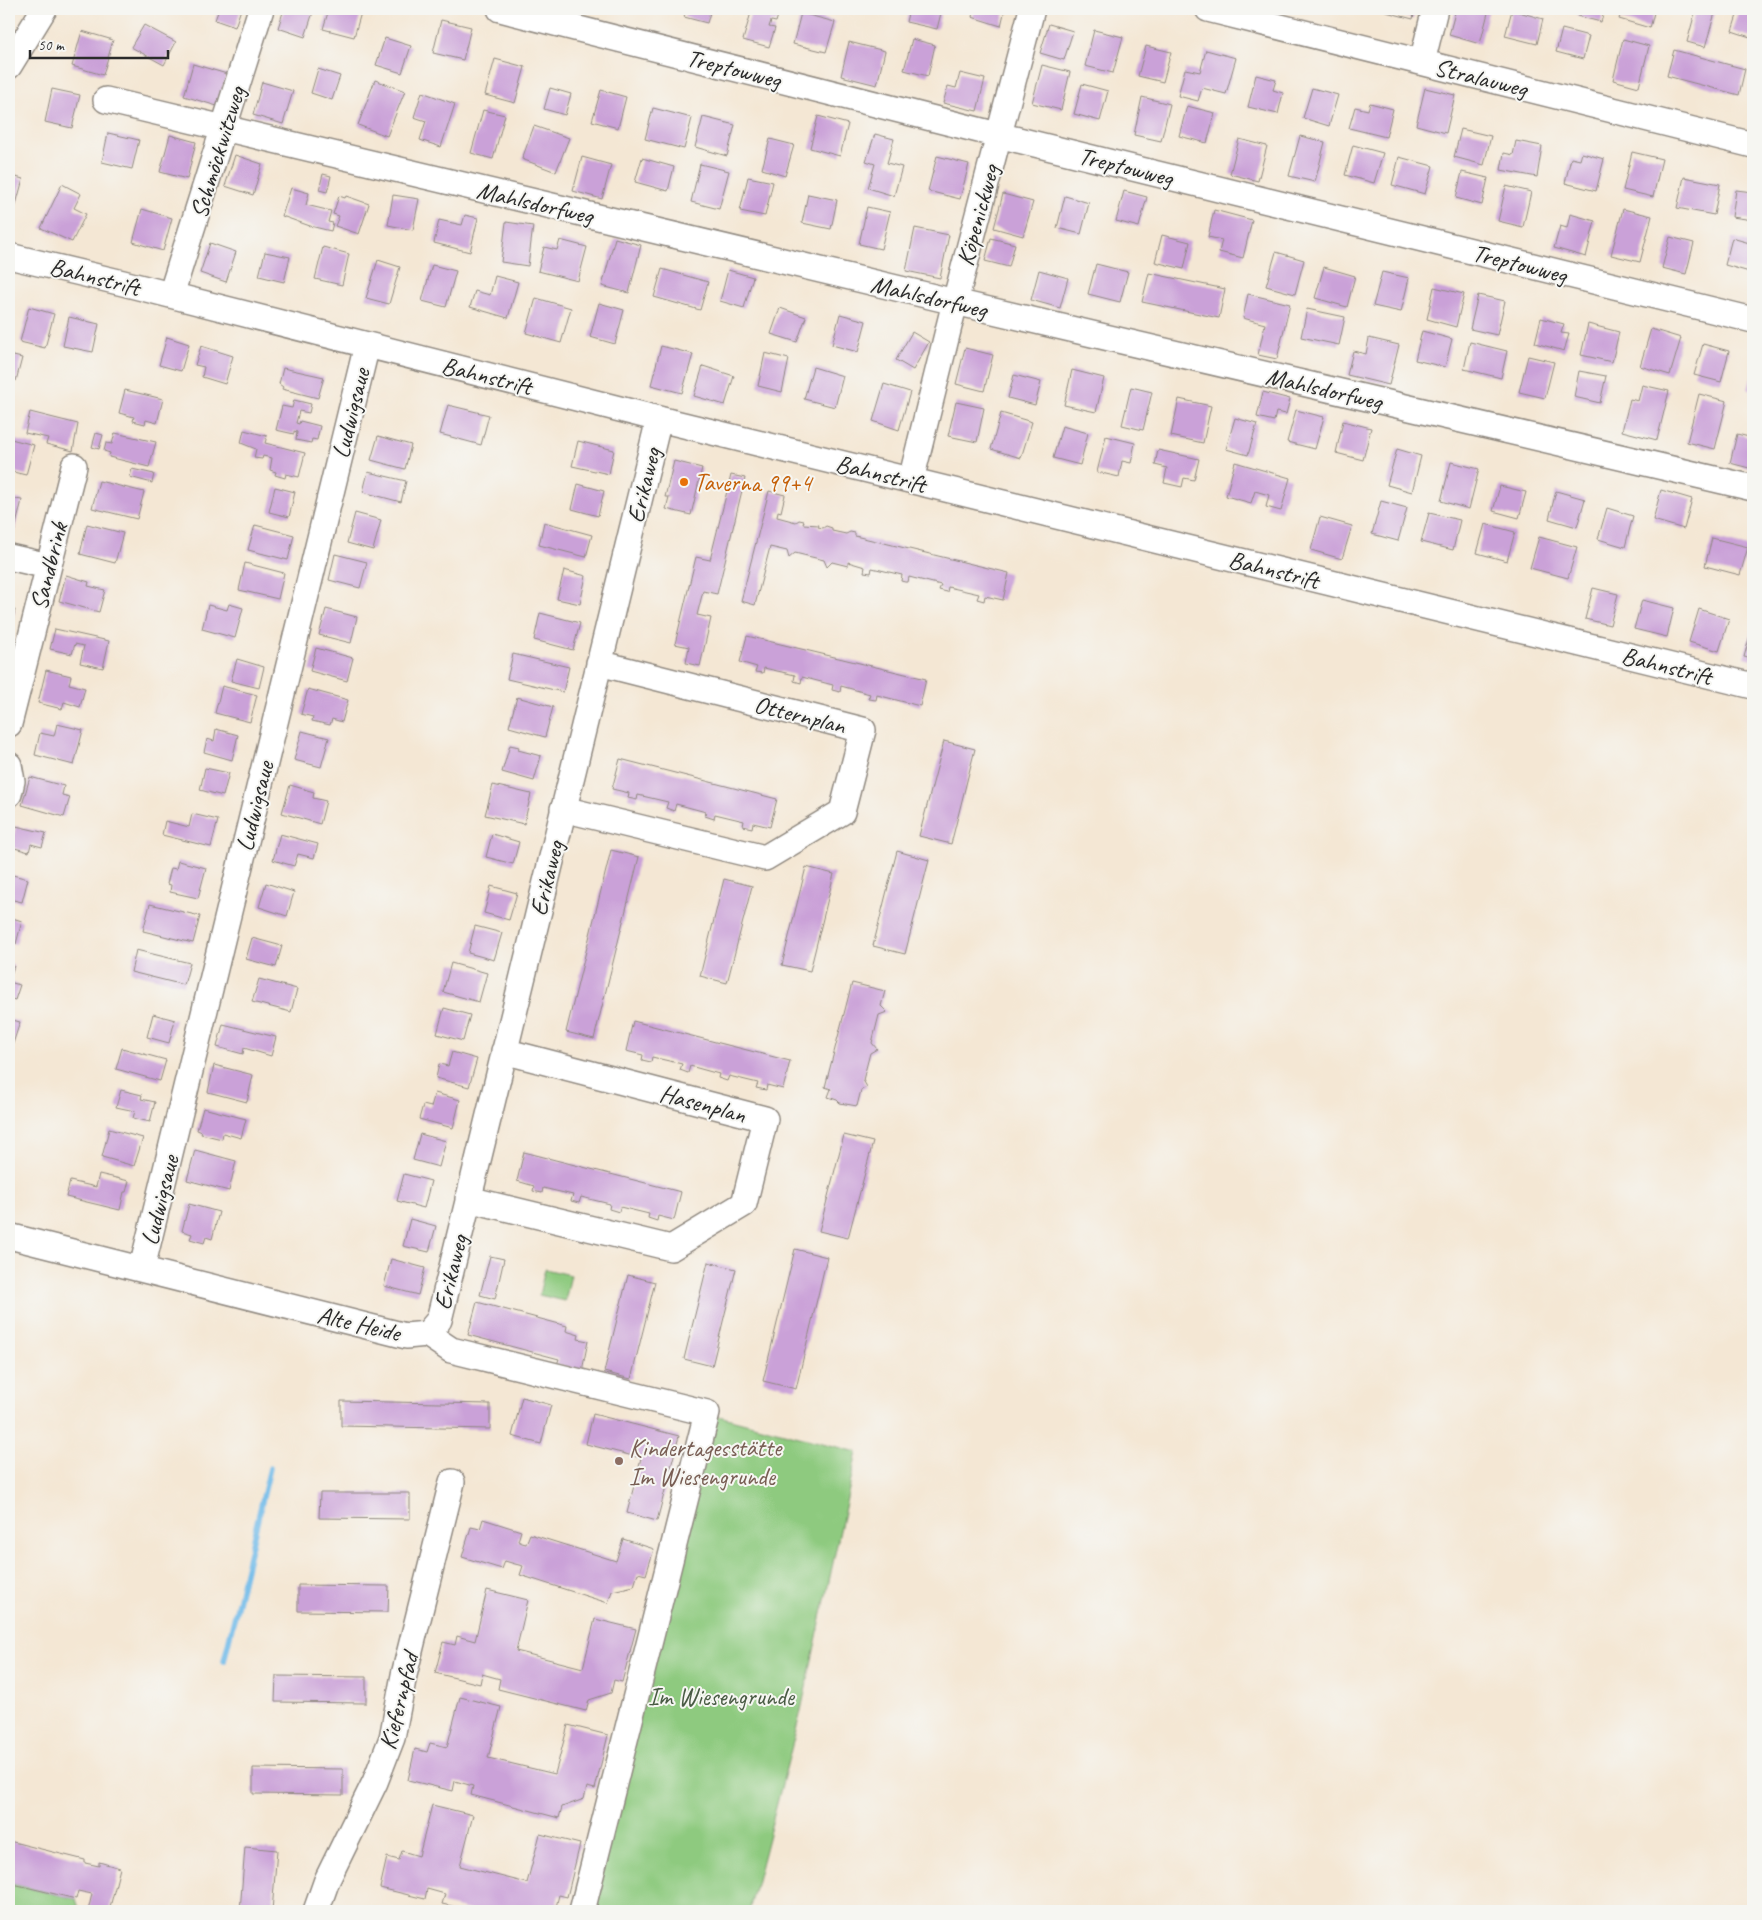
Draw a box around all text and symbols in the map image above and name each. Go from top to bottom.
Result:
scale bar [30,28,168,60]
text: 50 m [38,36,65,55]
street label: Treptowweg [683,42,786,97]
street label: Stralauweg [1431,51,1532,105]
street label: Schmöckwitzweg [183,81,254,222]
street label: Treptowweg [1075,140,1178,195]
street label: Köpenickweg [949,159,1007,269]
street label: Mahlsdorfweg [474,174,598,232]
street label: Treptowweg [1469,237,1572,292]
street label: Bahnstrift [46,250,146,304]
street label: Mahlsdorfweg [868,268,992,326]
street label: Bahnstrift [438,349,538,403]
street label: Mahlsdorfweg [1263,360,1387,418]
street label: Ludwigsaue [324,363,378,461]
street label: Erikaweg [619,443,669,526]
street label: Bahnstrift [832,447,932,501]
place label: Taverna 99+4 [694,467,814,499]
marker: Taverna 99+4 [678,476,690,488]
street label: Sandbrink [23,517,76,613]
street label: Bahnstrift [1225,543,1325,597]
street label: Bahnstrift [1618,639,1718,693]
street label: Otternplan [751,688,849,742]
street label: Ludwigsaue [228,756,282,854]
street label: Erikaweg [522,836,572,919]
street label: Hasenplan [656,1077,750,1131]
street label: Ludwigsaue [133,1150,187,1248]
street label: Erikaweg [426,1230,476,1313]
street label: Alte Heide [314,1299,405,1349]
place label: Kindertagesstätte Im Wiesengrunde [629,1432,783,1493]
marker: Kindertagesstätte Im Wiesengrunde [613,1455,625,1467]
street label: Kiefernpfad [372,1646,427,1753]
park label: Im Wiesengrunde [648,1681,796,1713]

